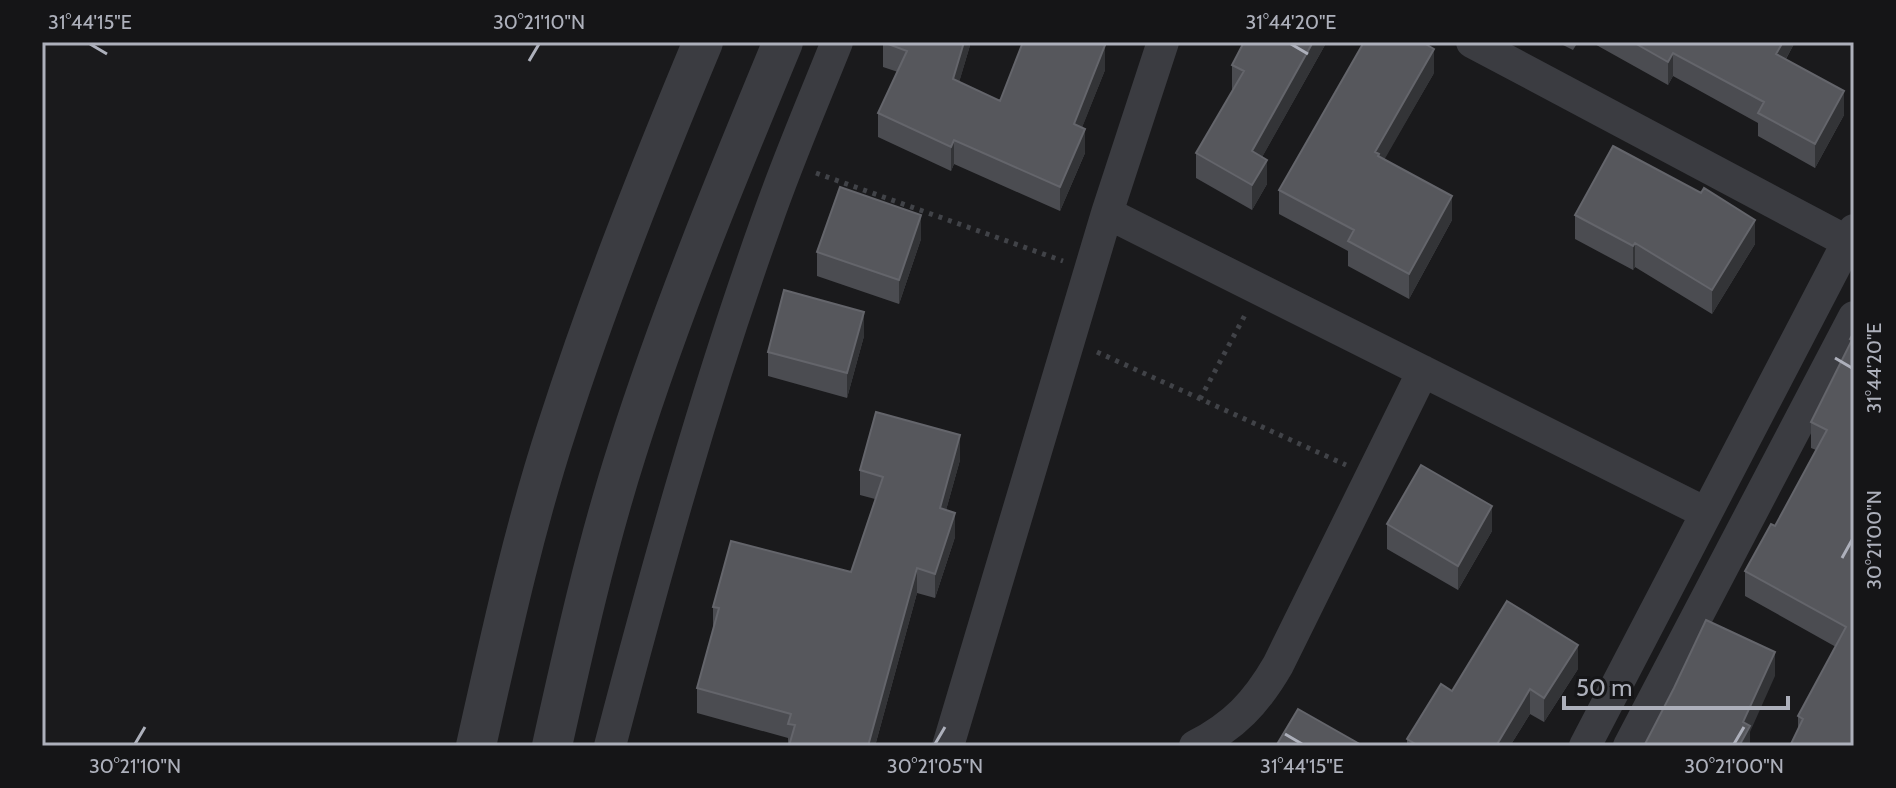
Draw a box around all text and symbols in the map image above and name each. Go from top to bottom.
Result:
text: 31°44'15"E [48,10,132,34]
text: 30°21'10"N [493,10,585,34]
text: 31°44'20"E [1246,10,1336,34]
text: 31°44'20"E [1862,323,1886,413]
text: 30°21'00"N [1862,490,1886,590]
scale bar [1564,660,1788,710]
text: 50 m [1576,673,1632,702]
text: 30°21'10"N [89,754,181,778]
text: 30°21'05"N [887,754,983,778]
text: 31°44'15"E [1260,754,1344,778]
text: 30°21'00"N [1684,754,1784,778]

